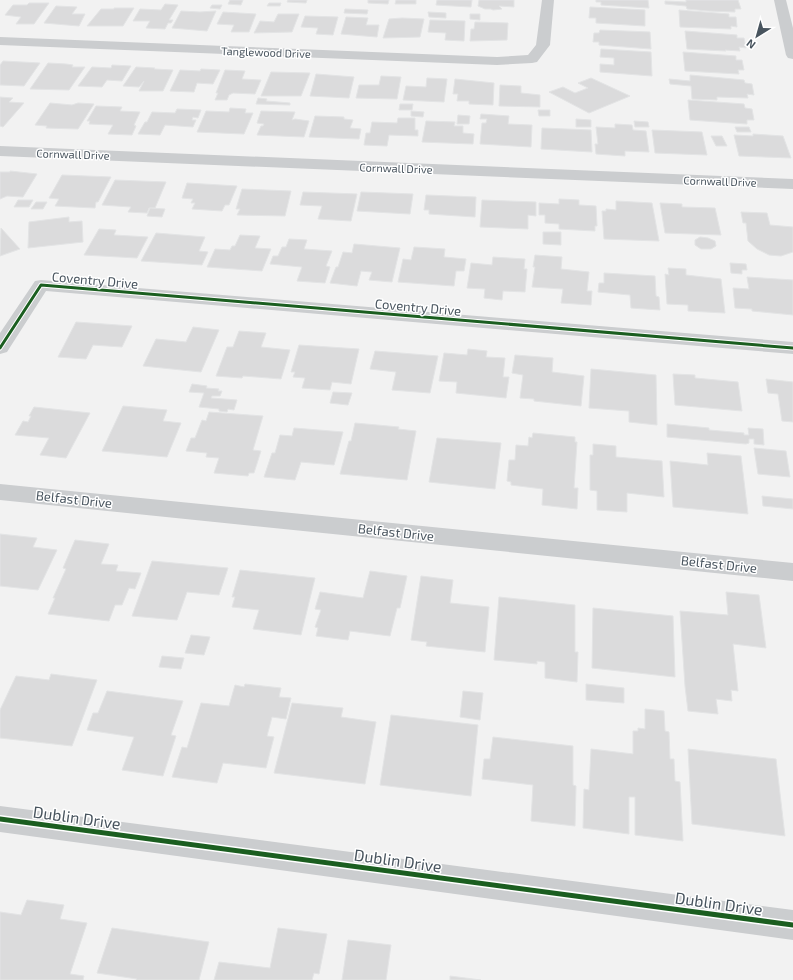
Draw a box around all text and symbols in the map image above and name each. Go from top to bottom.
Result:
north arrow [737,16,777,56]
text: N [744,37,758,52]
street label: Tanglewood Drive [221,44,311,60]
street label: Cornwall Drive [36,146,110,162]
street label: Cornwall Drive [359,160,433,176]
street label: Cornwall Drive [683,173,757,189]
street label: Coventry Drive [51,268,139,292]
street label: Coventry Drive [374,295,462,319]
street label: Belfast Drive [35,487,113,511]
street label: Belfast Drive [357,520,435,544]
street label: Belfast Drive [680,552,758,576]
street label: Dublin Drive [32,801,122,833]
street label: Dublin Drive [353,844,443,876]
street label: Dublin Drive [674,887,764,919]

